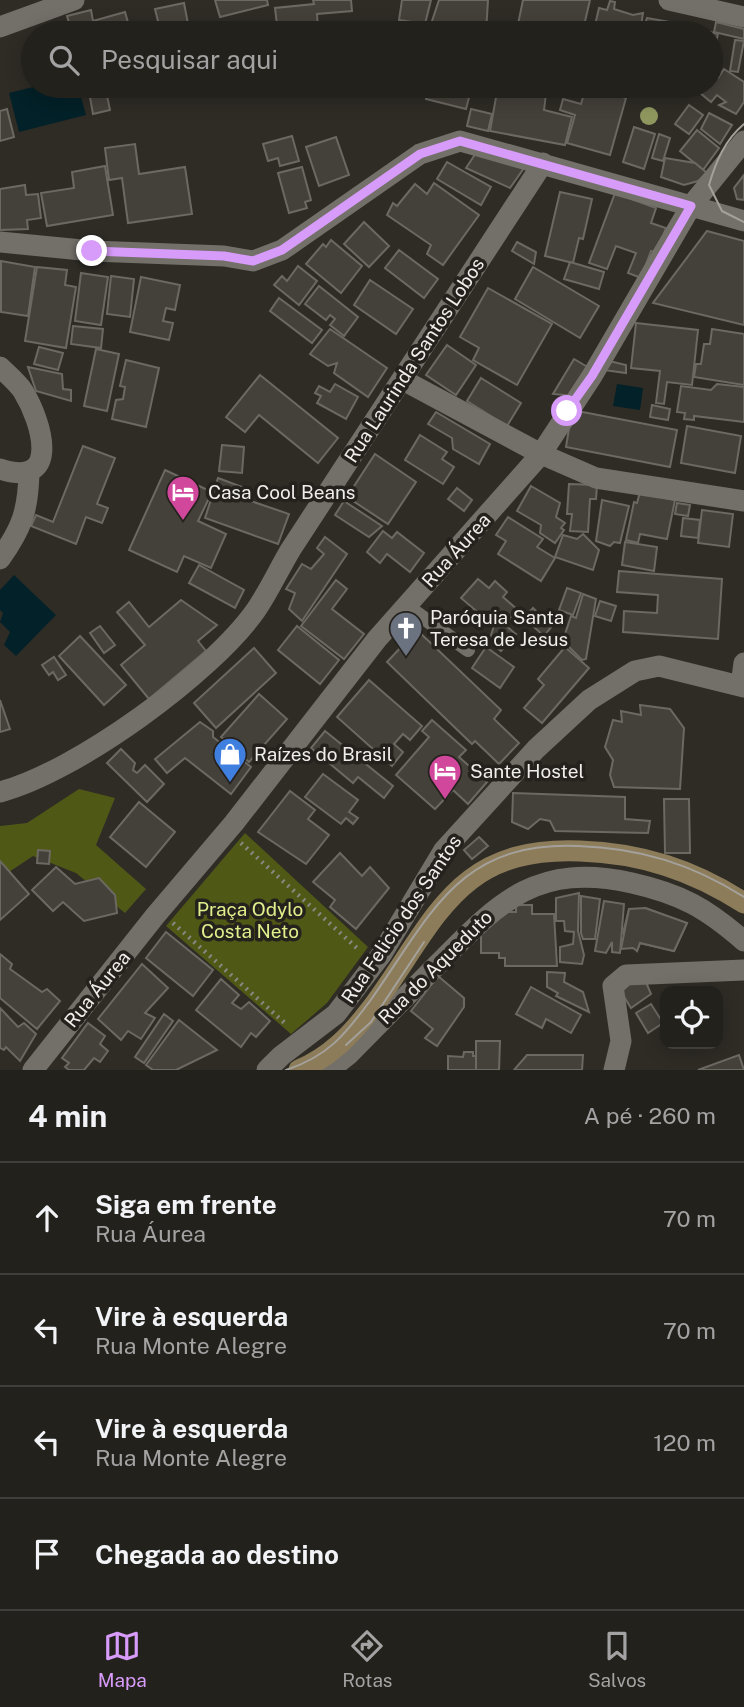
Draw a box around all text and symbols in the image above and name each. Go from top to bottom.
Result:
search box [21,21,723,98]
icon: search [45,41,83,79]
text: Pesquisar aqui [101,44,278,75]
route end [76,235,107,266]
street label: Rua Laurinda Santos Lobos [340,254,488,466]
route start [551,395,582,426]
hotel icon: Casa Cool Beans [164,473,202,522]
place label: Casa Cool Beans [208,481,355,503]
street label: Rua Áurea [417,509,495,591]
place label: Paróquia Santa Teresa de Jesus [430,606,568,650]
church icon: Paróquia Santa Teresa de Jesus [387,609,425,658]
shop icon: Raízes do Brasil [211,735,249,784]
place label: Raízes do Brasil [254,743,392,765]
hotel icon: Sante Hostel [426,752,464,801]
place label: Sante Hostel [470,760,584,782]
street label: Rua Felicio dos Santos [336,831,466,1007]
park label: Praça Odylo Costa Neto [197,898,303,942]
street label: Rua do Aqueduto [374,906,496,1028]
street label: Rua Áurea [60,946,134,1032]
map controls [660,986,723,1049]
button: locate [660,986,723,1049]
text: 4 min [28,1098,107,1134]
text: A pé · 260 m [584,1102,716,1129]
text: Siga em frente [95,1189,277,1220]
icon: ahead [28,1199,66,1237]
text: 70 m [663,1205,716,1232]
text: Rua Áurea [95,1220,206,1247]
text: Vire à esquerda [95,1301,288,1332]
icon: left [28,1311,66,1349]
text: 70 m [663,1317,716,1344]
text: Rua Monte Alegre [95,1332,287,1359]
text: Vire à esquerda [95,1413,288,1444]
icon: left [28,1423,66,1461]
text: 120 m [653,1429,716,1456]
text: Rua Monte Alegre [95,1444,287,1471]
icon: arrive [28,1535,66,1573]
text: Chegada ao destino [95,1539,339,1570]
tab: Mapa [98,1627,147,1691]
tab: Rotas [342,1627,392,1691]
tab: Salvos [588,1627,646,1691]

